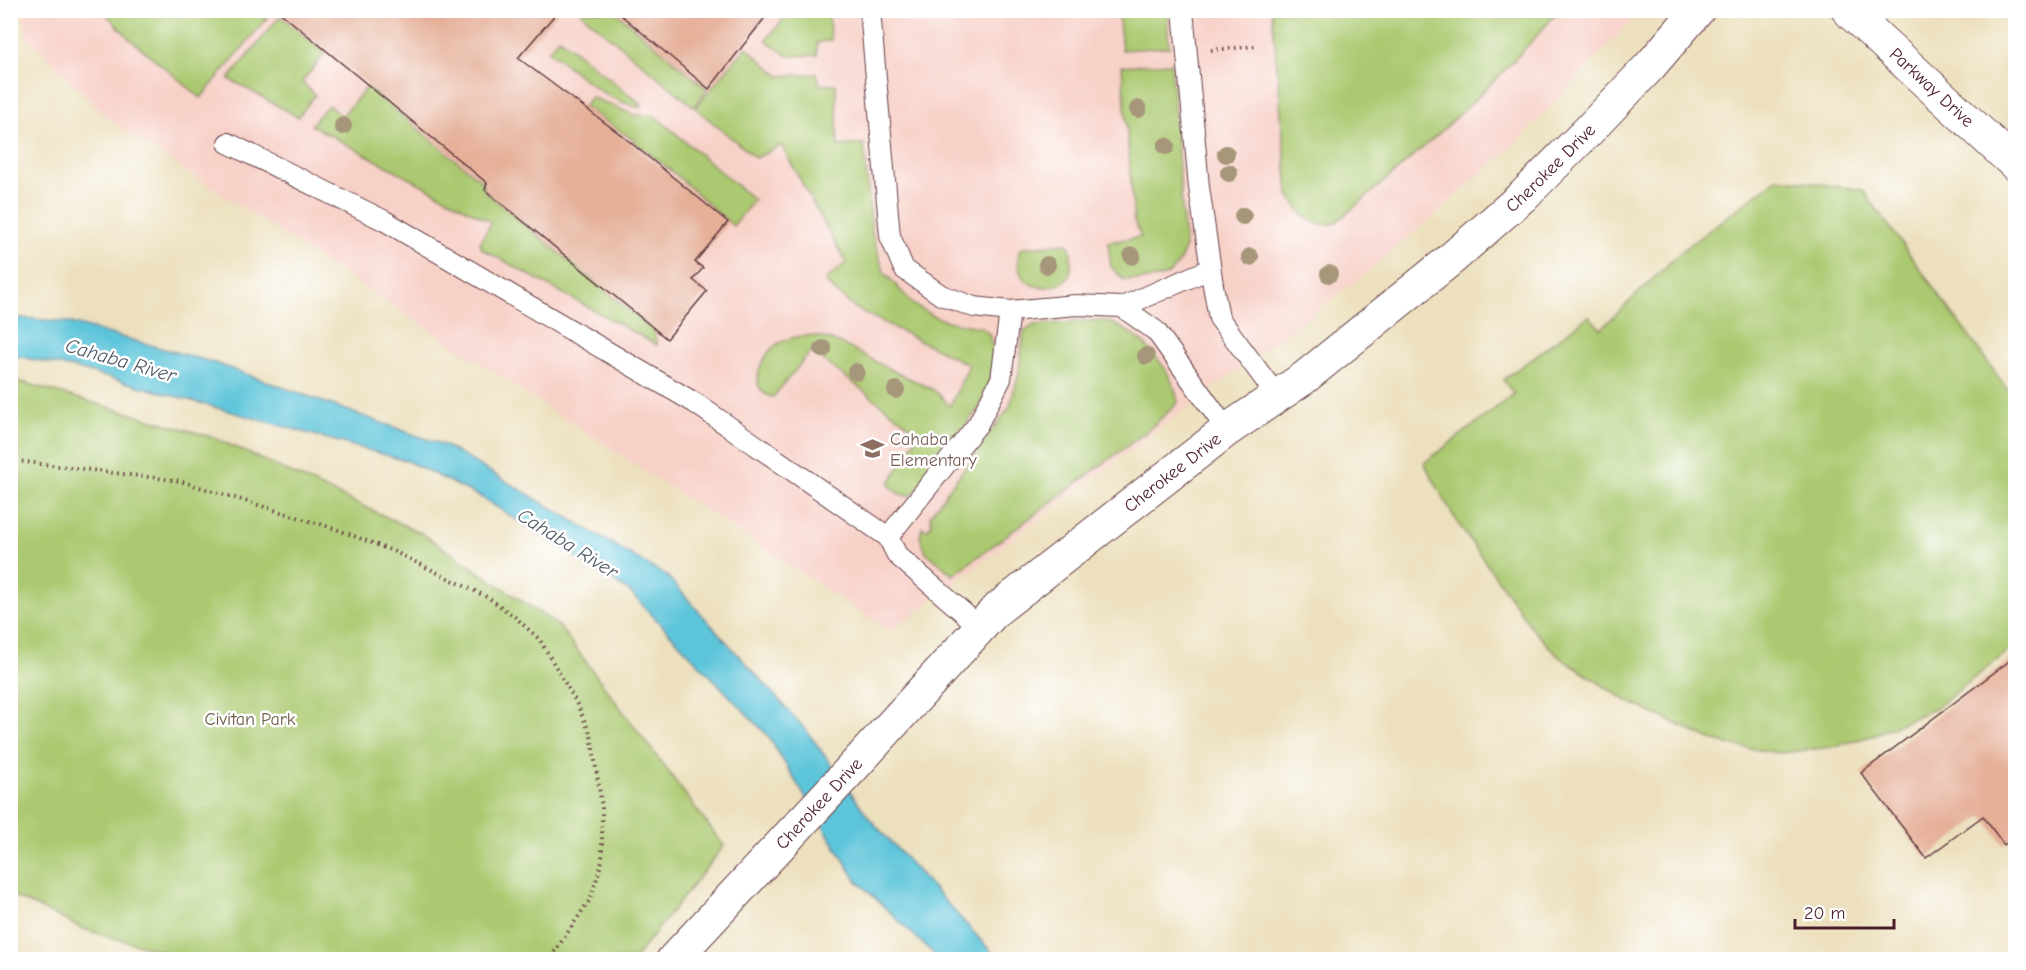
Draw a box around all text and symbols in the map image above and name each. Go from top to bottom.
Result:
street label: Parkway Drive [1885,44,1978,132]
street label: Cherokee Drive [1502,120,1600,217]
water label: Cahaba River [63,334,180,388]
place label: Cahaba Elementary [890,429,978,471]
street label: Cherokee Drive [1120,429,1226,517]
school or university icon: Cahaba Elementary [859,436,885,462]
water label: Cahaba River [513,503,623,584]
park label: Civitan Park [204,709,296,730]
street label: Cherokee Drive [772,754,867,854]
scale bar [1795,892,1894,930]
text: 20 m [1804,903,1845,924]

